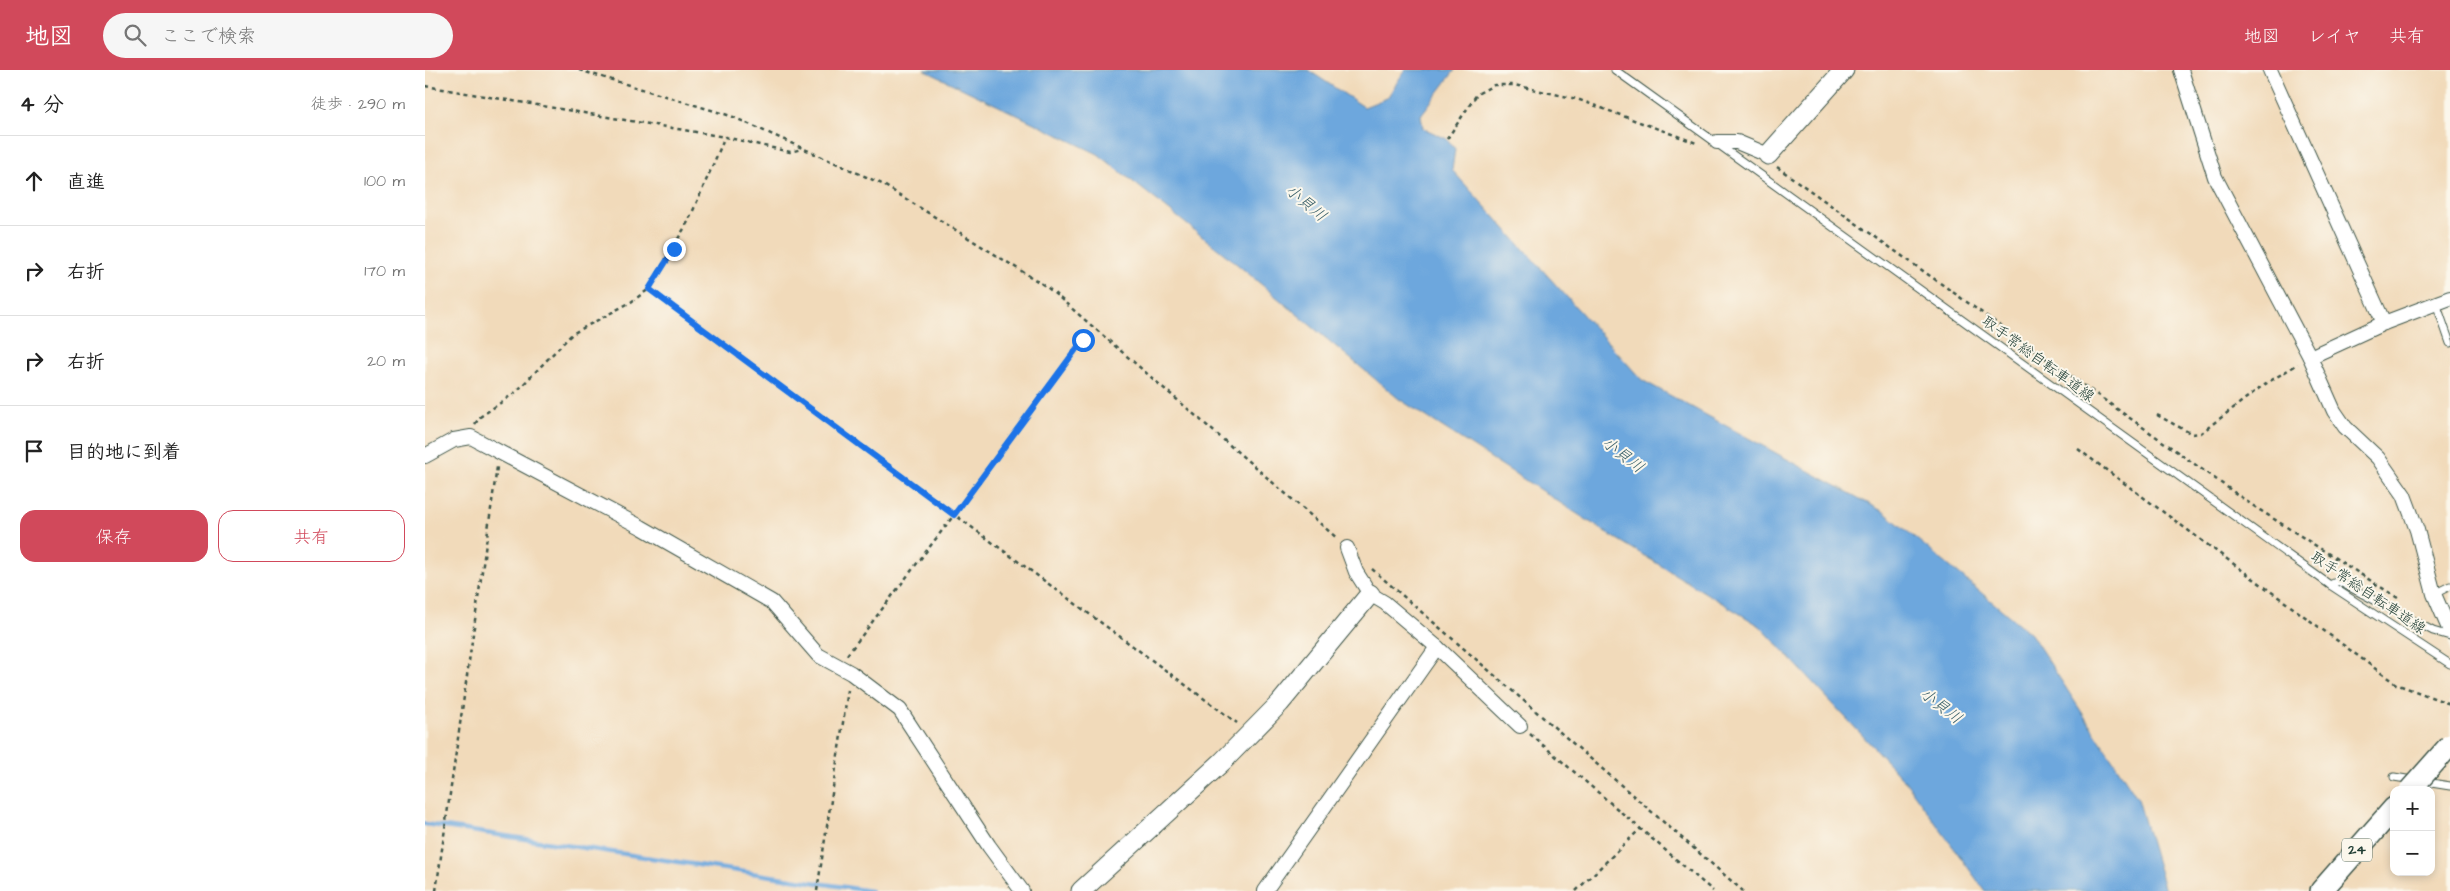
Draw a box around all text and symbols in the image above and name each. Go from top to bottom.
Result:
search box [103,13,453,58]
text: 地図 [25,20,73,54]
icon: search [121,21,149,49]
text: ここで検索 [161,23,256,50]
text: 地図 [2244,24,2280,49]
text: レイヤ [2308,24,2361,49]
text: 共有 [2389,24,2425,49]
text: 4 分 [20,90,64,119]
text: 徒歩 · 290 m [311,93,405,115]
icon: ahead [20,167,48,195]
text: 直進 [67,169,105,196]
text: 100 m [364,170,405,192]
water label: 小貝川 [1281,179,1331,227]
route end [663,238,686,261]
icon: right [20,257,48,285]
text: 右折 [67,259,105,286]
text: 170 m [364,260,405,282]
street label: 取手常総自転車道線 [1977,311,2099,407]
route start [1072,329,1095,352]
icon: right [20,347,48,375]
text: 右折 [67,349,105,376]
text: 20 m [367,350,405,372]
water label: 小貝川 [1597,432,1649,478]
icon: arrive [20,437,48,465]
text: 目的地に到着 [67,439,181,466]
button: 保存 [20,510,208,562]
button: 共有 [218,510,405,562]
street label: 取手常総自転車道線 [2306,547,2430,639]
water label: 小貝川 [1915,683,1967,729]
map controls [2390,786,2435,876]
button: + [2390,786,2435,831]
button: − [2390,831,2435,876]
road number: 24 [2342,838,2372,862]

